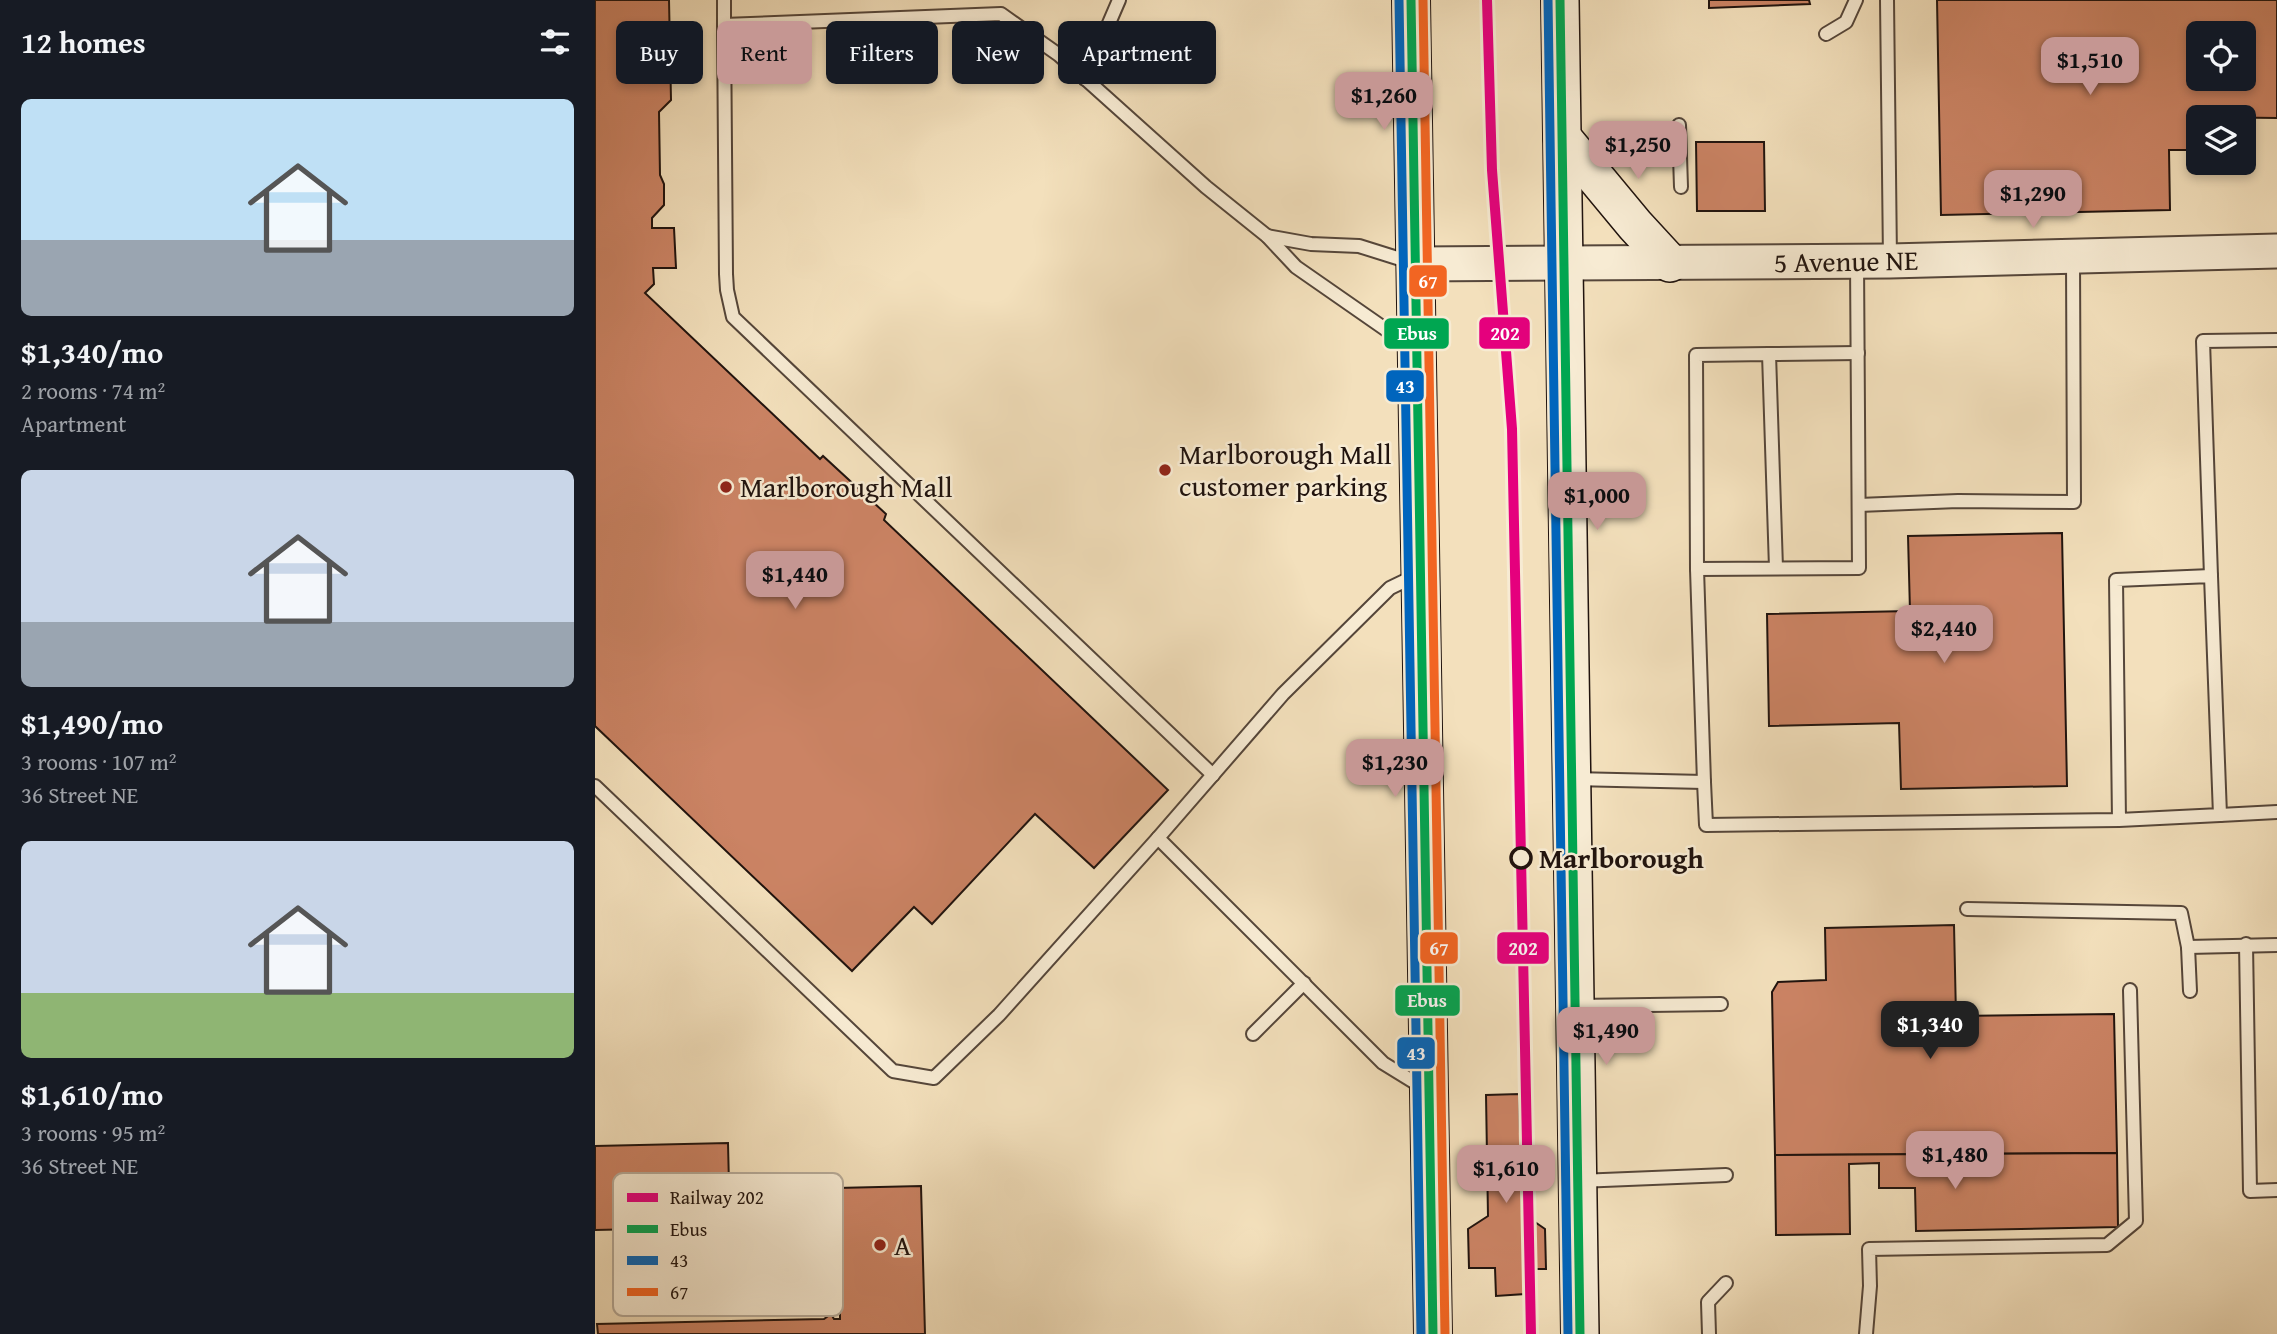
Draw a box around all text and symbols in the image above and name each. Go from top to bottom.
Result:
text: 12 homes [21,20,146,64]
chip: Buy [616,21,703,84]
chip: Rent [717,21,812,84]
chip: Filters [826,21,938,84]
chip: New [952,21,1044,84]
chip: Apartment [1058,21,1216,84]
map controls [2186,21,2256,175]
button: locate [2186,21,2256,91]
icon: filters [536,23,574,61]
pin: $1,510 [2033,38,2147,97]
text: $1,510 [2057,43,2123,76]
pin: $1,260 [1327,72,1441,132]
text: $1,260 [1351,78,1417,111]
button: layers [2186,105,2256,175]
pin: $1,250 [1581,122,1695,181]
text: $1,250 [1605,127,1671,160]
icon: home [235,145,361,271]
pin: $1,290 [1976,170,2090,230]
text: $1,290 [2000,176,2066,209]
street label: 5 Avenue NE [1773,239,1919,282]
line badge: 67 [1408,264,1448,298]
text: 67 [1418,267,1438,295]
line badge: 202 [1478,316,1531,350]
line badge: Ebus [1383,317,1450,350]
text: Ebus [1397,319,1437,347]
text: 202 [1490,319,1520,347]
text: $1,340/mo [21,330,163,374]
line badge: 43 [1385,369,1425,403]
text: 43 [1395,372,1415,400]
text: 2 rooms · 74 m² [21,374,165,407]
text: Apartment [21,407,126,440]
place label: Marlborough Mall customer parking [1179,433,1392,506]
marker: Marlborough Mall customer parking [1157,462,1173,478]
place label: Marlborough Mall [740,466,953,507]
pin: $1,000 [1540,472,1654,532]
text: $1,000 [1564,478,1630,511]
marker: Marlborough Mall [718,479,734,495]
icon: home [235,516,361,642]
pin: $1,440 [738,552,852,611]
text: $1,440 [762,557,828,590]
pin: $2,440 [1887,606,2001,665]
text: $2,440 [1911,611,1977,644]
text: $1,490/mo [21,701,163,745]
pin: $1,230 [1338,740,1452,799]
text: 3 rooms · 107 m² [21,745,176,778]
text: $1,230 [1362,745,1428,778]
text: 36 Street NE [21,778,138,811]
place label: Marlborough [1539,837,1704,878]
marker: Marlborough [1510,847,1532,869]
icon: home [235,887,361,1013]
line badge: 67 [1419,931,1459,965]
line badge: 202 [1496,931,1550,965]
text: 67 [1429,934,1449,962]
text: 202 [1508,934,1538,962]
line badge: Ebus [1394,984,1461,1017]
text: Ebus [1407,986,1447,1014]
pin: $1,340 [1873,1002,1987,1061]
pin: $1,490 [1549,1007,1663,1067]
text: $1,340 [1897,1007,1963,1040]
text: $1,490 [1573,1013,1639,1046]
line badge: 43 [1396,1036,1436,1070]
text: 43 [1406,1039,1426,1067]
text: $1,610/mo [21,1072,163,1116]
text: 3 rooms · 95 m² [21,1116,165,1149]
pin: $1,480 [1898,1132,2012,1191]
text: $1,480 [1922,1137,1988,1170]
pin: $1,610 [1449,1146,1563,1205]
text: 36 Street NE [21,1149,138,1182]
text: $1,610 [1473,1151,1539,1184]
legend [613,1173,843,1316]
text: Railway 202 [670,1183,764,1211]
text: Ebus [670,1215,707,1243]
place label: A [894,1224,911,1265]
marker: A [872,1237,888,1253]
text: 43 [670,1246,688,1274]
text: 67 [670,1278,688,1306]

